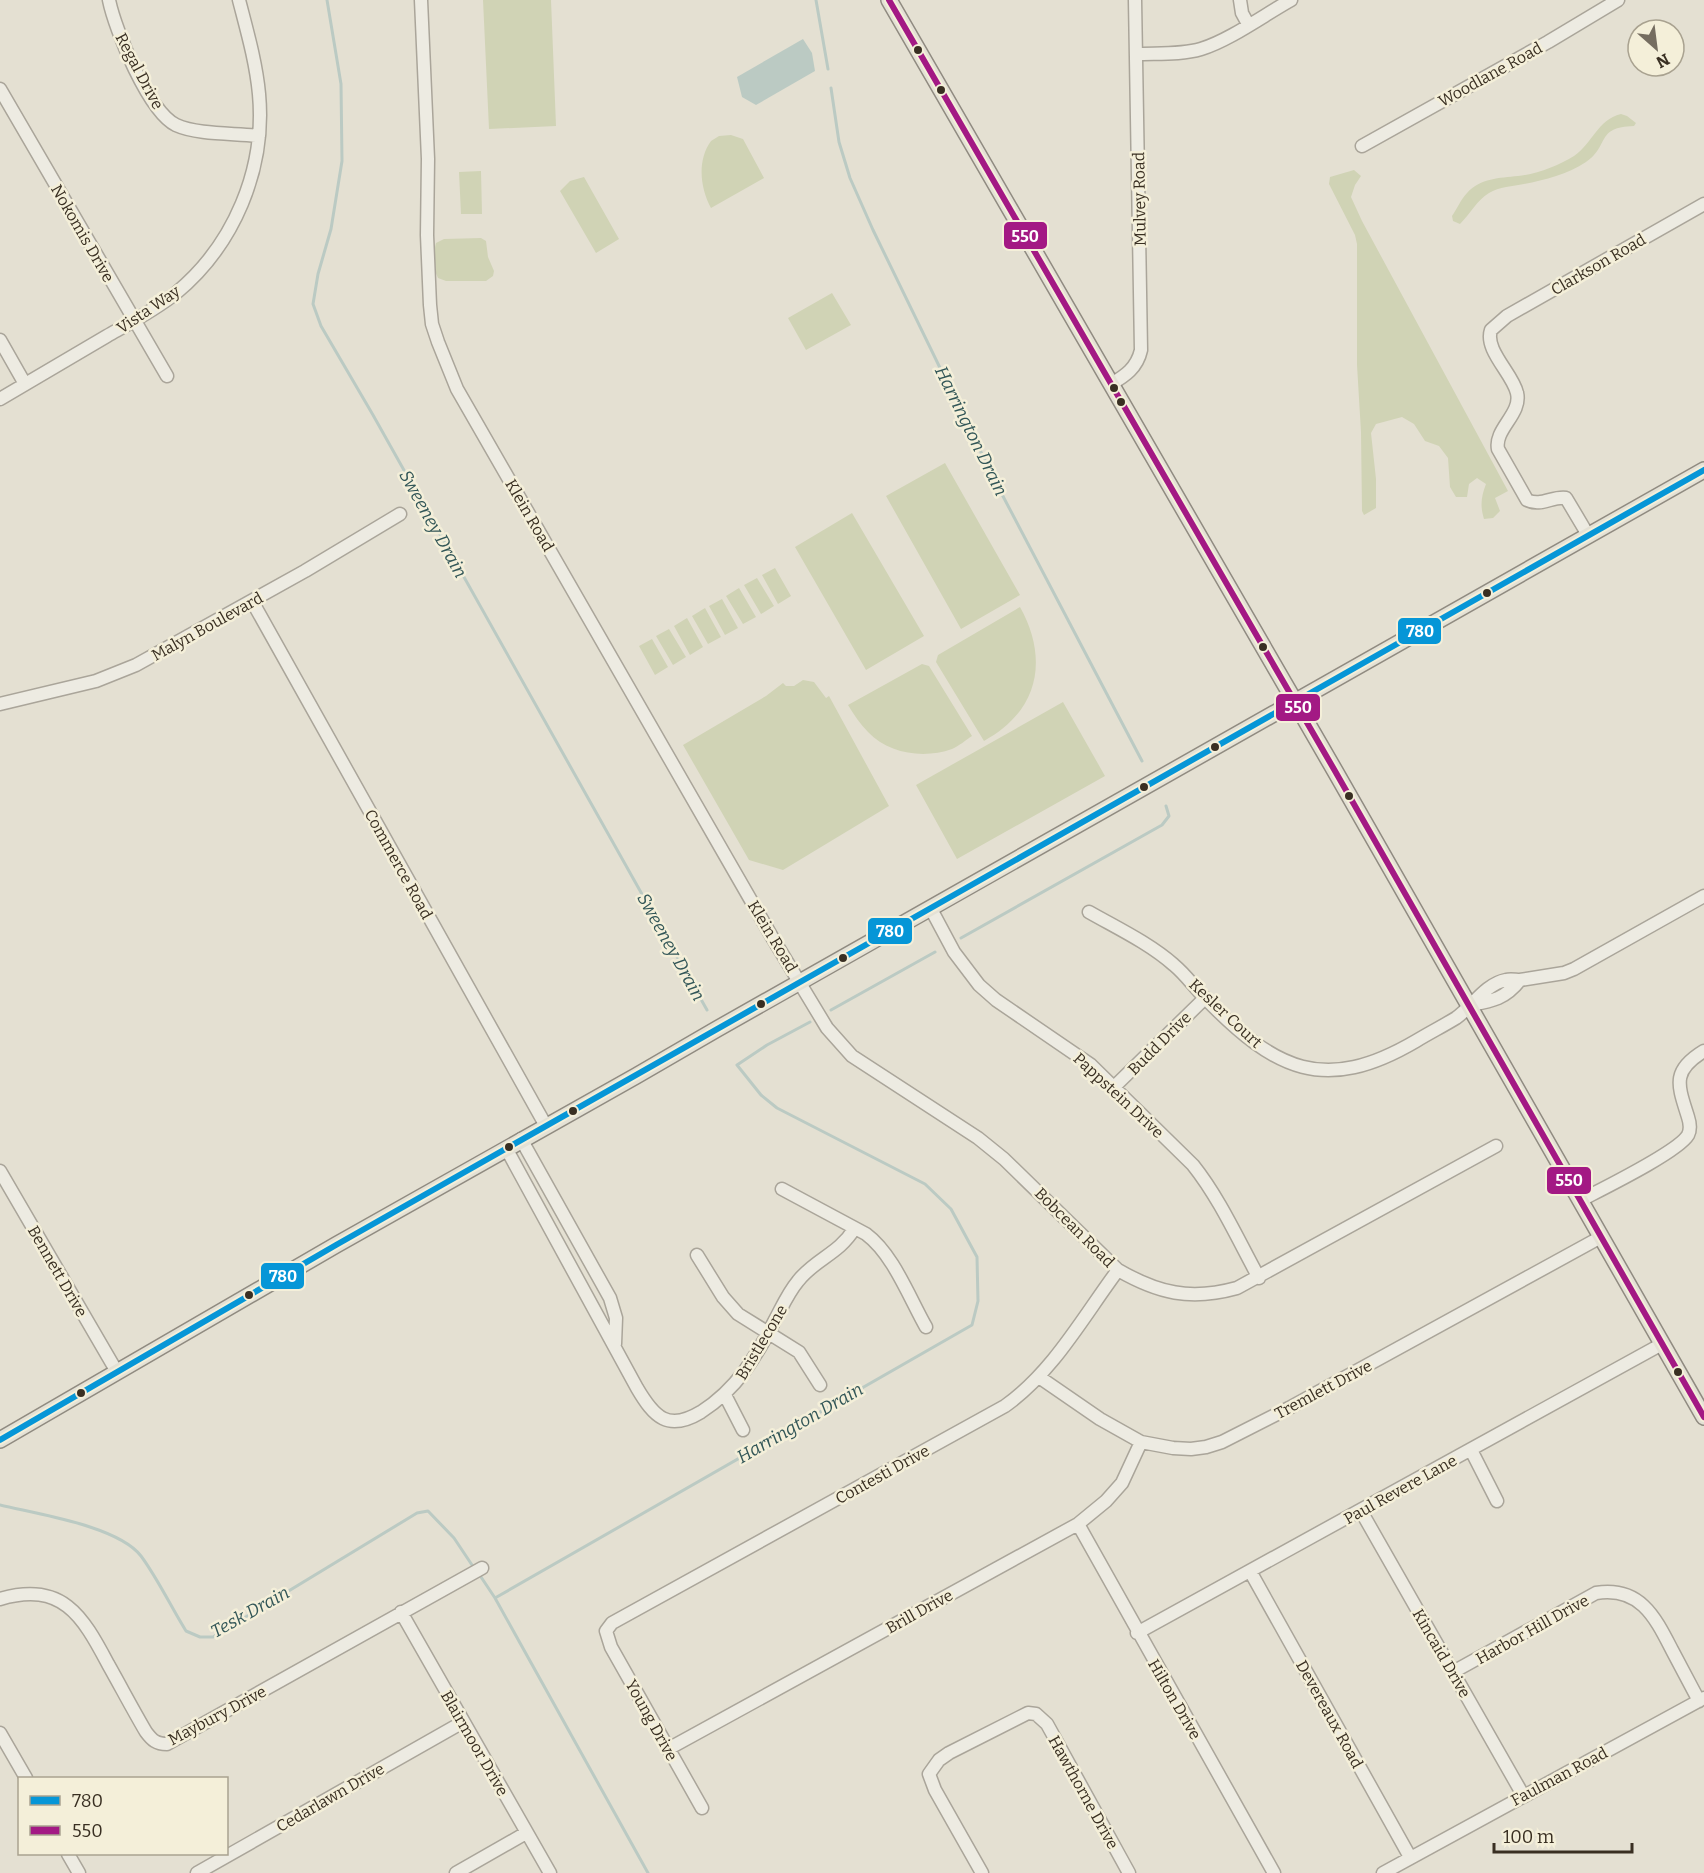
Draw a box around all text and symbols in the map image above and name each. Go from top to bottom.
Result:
north arrow [1626,18,1686,78]
street label: Regal Drive [112,30,168,113]
street label: Woodlane Road [1435,38,1546,111]
unlabelled marker [912,44,924,56]
text: N [1653,50,1673,72]
unlabelled marker [935,84,947,96]
street label: Mulvey Road [1129,151,1150,246]
street label: Nokomis Drive [47,181,118,285]
line badge: 550 [1003,221,1048,250]
text: 550 [1011,227,1039,246]
street label: Clarkson Road [1548,229,1649,299]
street label: Vista Way [113,281,184,337]
water label: Harrington Drain [930,362,1012,500]
unlabelled marker [1108,382,1120,394]
unlabelled marker [1115,396,1127,408]
water label: Sweeney Drain [394,466,472,582]
street label: Klein Road [501,476,558,555]
unlabelled marker [1481,587,1493,599]
street label: Malyn Boulevard [148,588,267,665]
line badge: 780 [1397,617,1442,645]
text: 780 [1406,622,1434,641]
unlabelled marker [1257,641,1269,653]
line badge: 550 [1275,693,1321,722]
text: 550 [1284,698,1312,717]
unlabelled marker [1209,741,1221,753]
unlabelled marker [1138,781,1150,793]
unlabelled marker [1343,790,1355,802]
street label: Commerce Road [361,806,437,923]
water label: Sweeney Drain [632,889,710,1005]
street label: Klein Road [744,897,802,976]
line badge: 780 [867,917,913,945]
text: 780 [876,922,904,941]
unlabelled marker [837,952,849,964]
street label: Kesler Court [1185,975,1266,1052]
unlabelled marker [755,998,767,1010]
street label: Budd Drive [1124,1008,1195,1079]
street label: Pappstein Drive [1070,1049,1168,1142]
unlabelled marker [567,1105,579,1117]
unlabelled marker [503,1141,515,1153]
line badge: 550 [1546,1166,1592,1195]
text: 550 [1555,1171,1583,1190]
street label: Bobcean Road [1031,1184,1119,1272]
street label: Bennett Drive [24,1222,91,1320]
line badge: 780 [260,1262,305,1290]
text: 780 [269,1267,297,1286]
unlabelled marker [243,1289,255,1301]
street label: Bristlecone [732,1301,791,1383]
street label: Tremlett Drive [1271,1356,1375,1423]
unlabelled marker [1672,1366,1684,1378]
water label: Harrington Drain [733,1378,867,1468]
unlabelled marker [75,1387,87,1399]
street label: Contesti Drive [832,1441,932,1508]
street label: Paul Revere Lane [1341,1451,1460,1528]
water label: Tesk Drain [207,1581,293,1643]
street label: Brill Drive [883,1585,956,1638]
street label: Harbor Hill Drive [1472,1591,1592,1668]
street label: Kincaid Drive [1408,1605,1475,1701]
street label: Hilton Drive [1144,1656,1205,1743]
street label: Devereaux Road [1292,1657,1367,1772]
street label: Young Drive [621,1676,682,1764]
street label: Maybury Drive [165,1682,269,1749]
street label: Blairmoor Drive [437,1687,512,1799]
street label: Hawthorne Drive [1044,1732,1123,1852]
street label: Faulman Road [1508,1743,1611,1810]
street label: Cedarlawn Drive [273,1759,388,1836]
legend [18,1777,228,1855]
text: 780 [72,1790,103,1812]
scale bar [1494,1816,1632,1854]
text: 550 [72,1820,103,1842]
text: 100 m [1503,1826,1554,1848]

